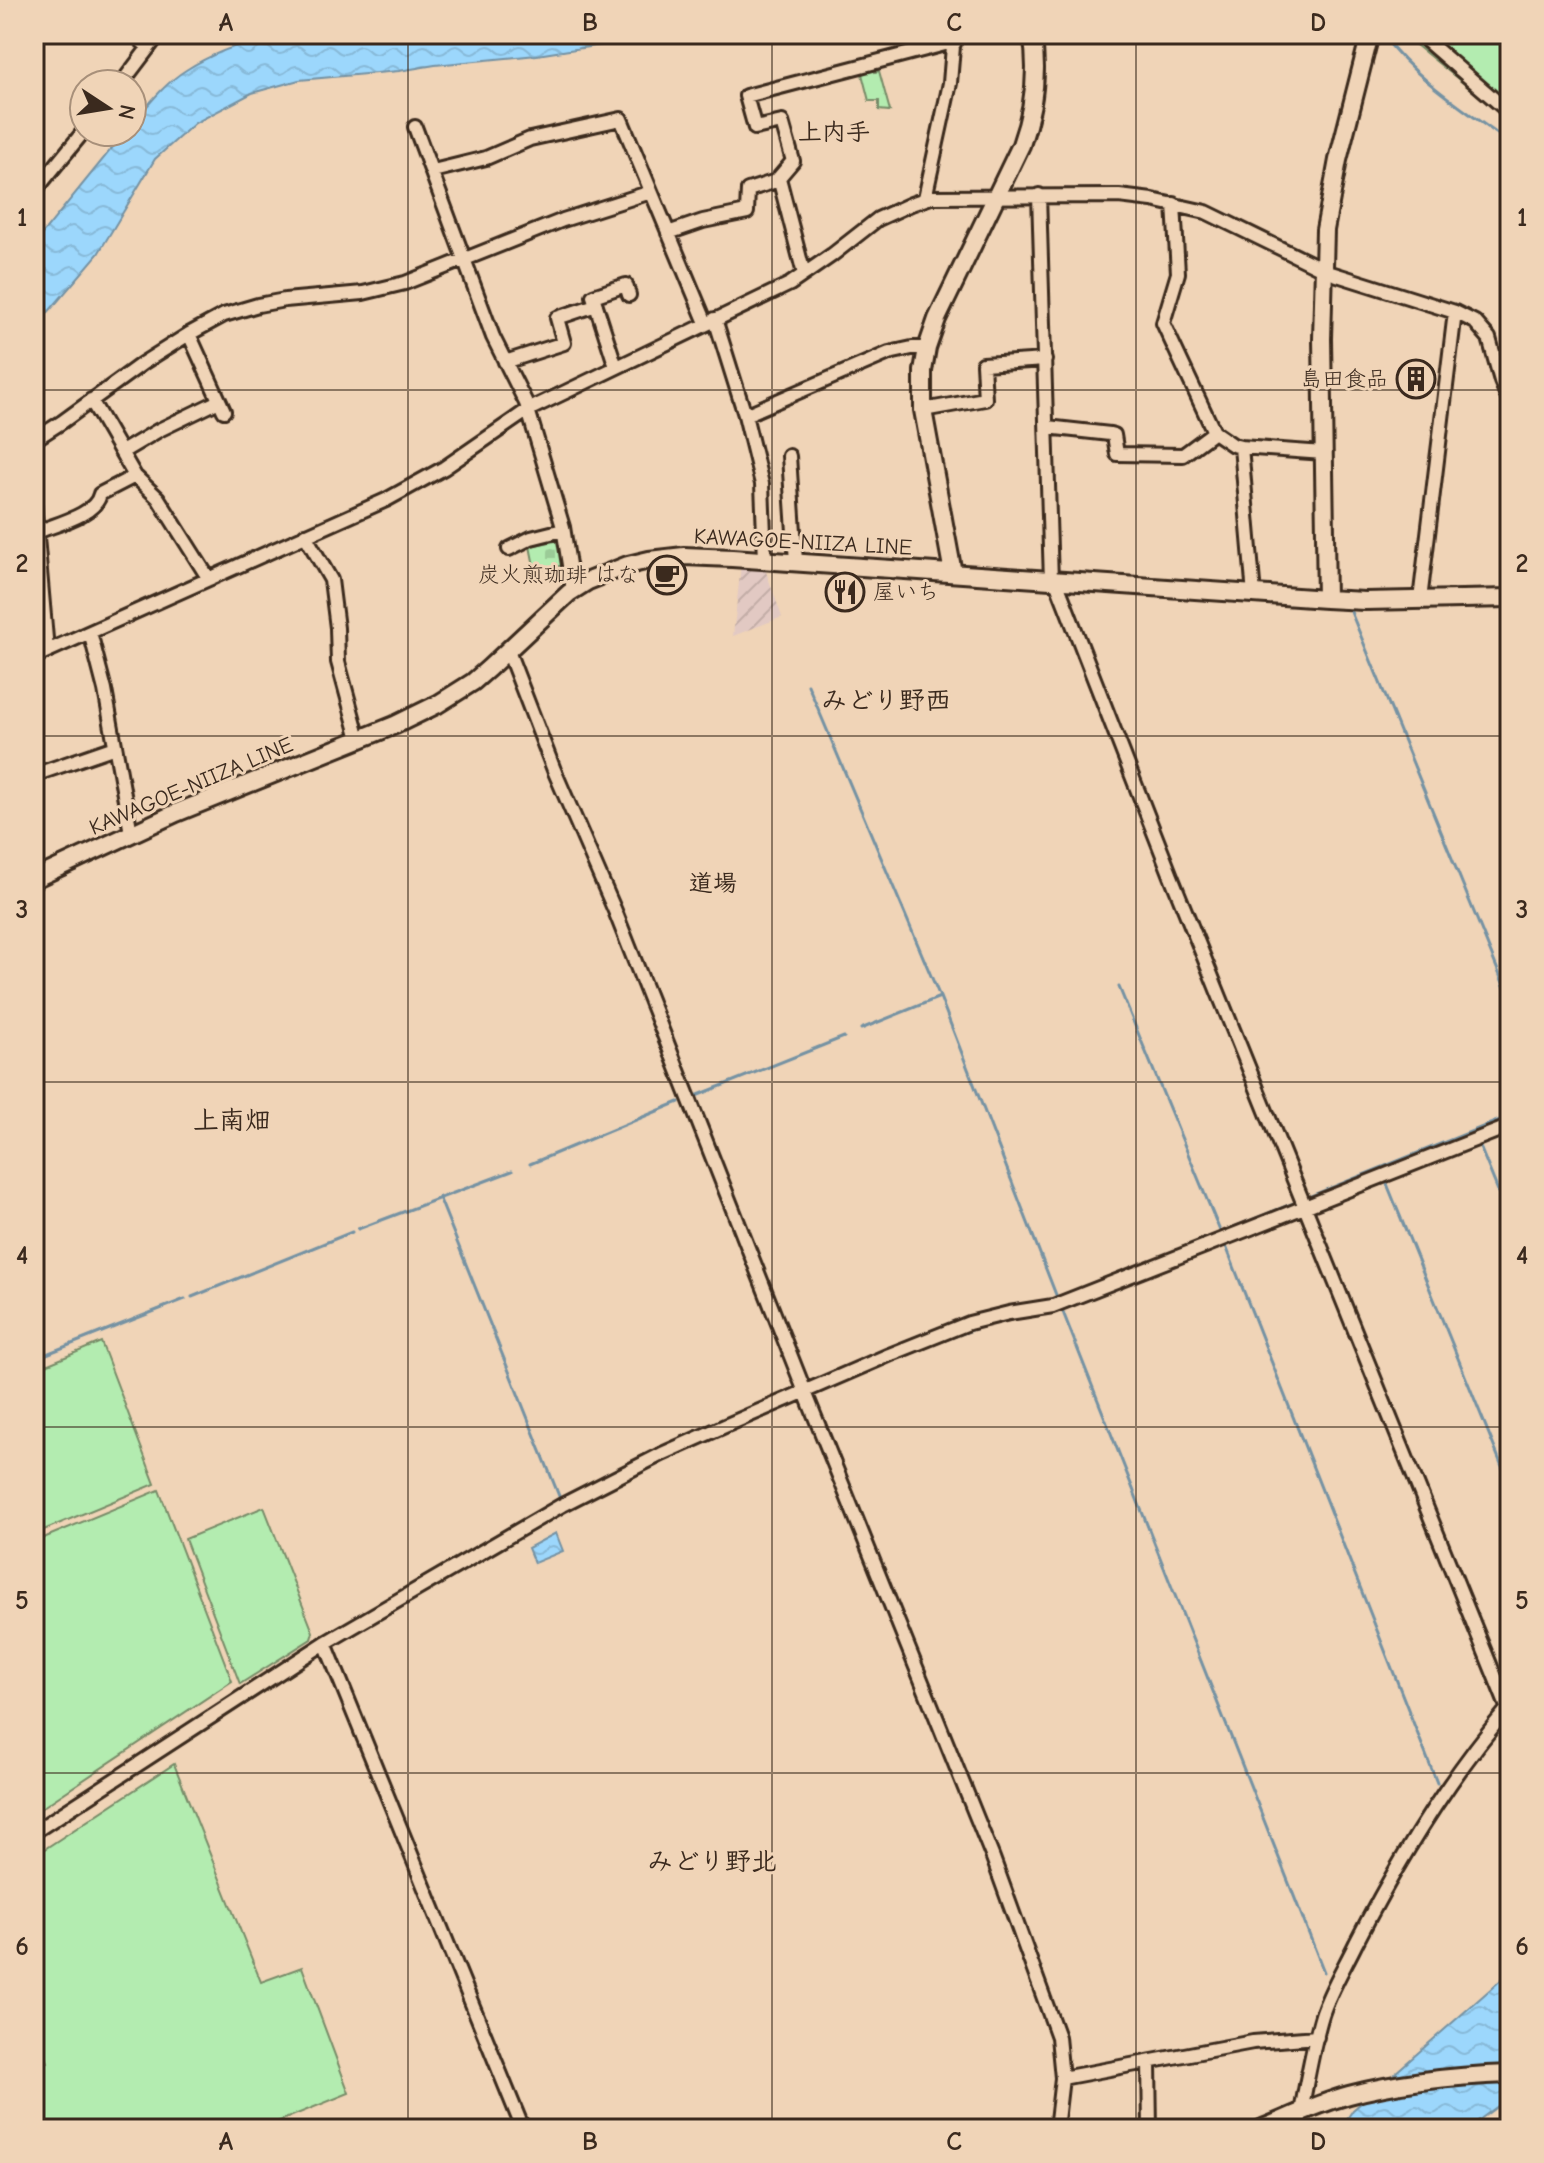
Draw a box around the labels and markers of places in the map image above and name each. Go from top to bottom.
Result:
building icon: 島田食品 [1395,358,1437,400]
place label: 島田食品 [1300,366,1388,392]
cafe icon: 炭火煎珈琲 はな [646,554,688,596]
place label: 炭火煎珈琲 はな [478,562,639,588]
restaurant icon: 屋いち [824,571,866,613]
place label: 屋いち [873,579,939,605]

